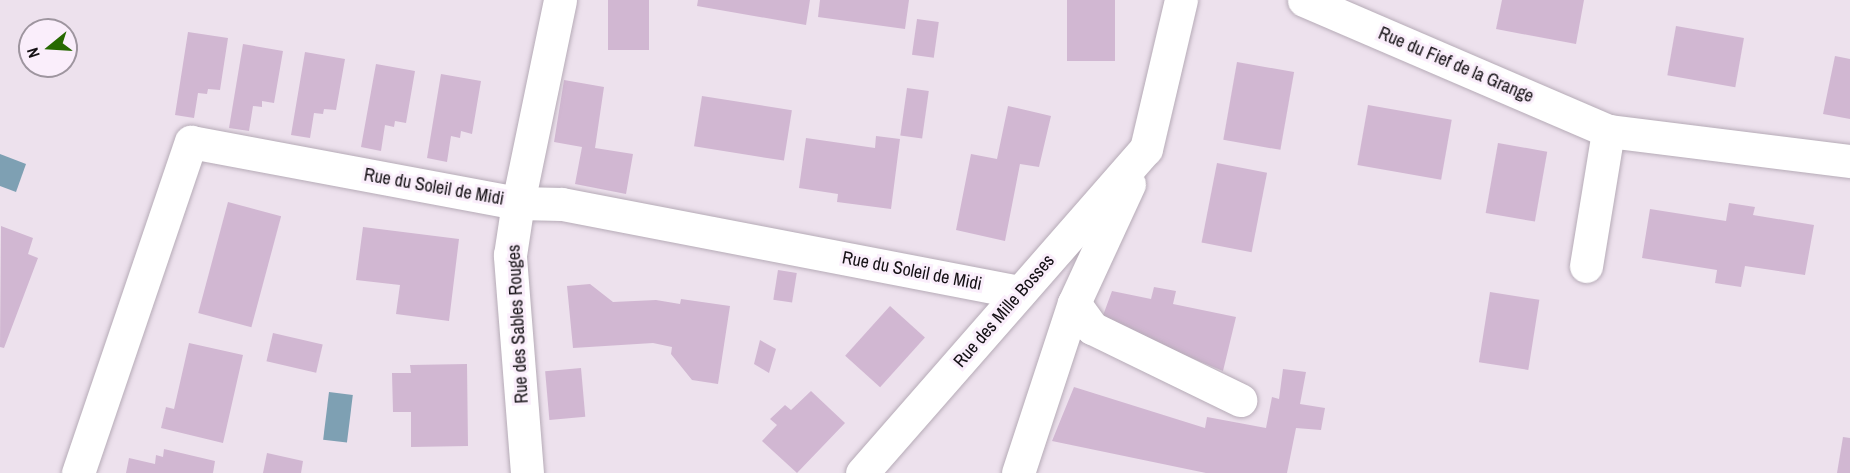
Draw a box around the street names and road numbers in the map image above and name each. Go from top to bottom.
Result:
street label: Rue du Fief de la Grange [1375,23,1537,107]
street label: Rue du Soleil de Midi [362,164,506,210]
street label: Rue des Sables Rouges [503,244,533,404]
street label: Rue du Soleil de Midi [840,247,984,295]
street label: Rue des Mille Bosses [949,250,1059,372]

